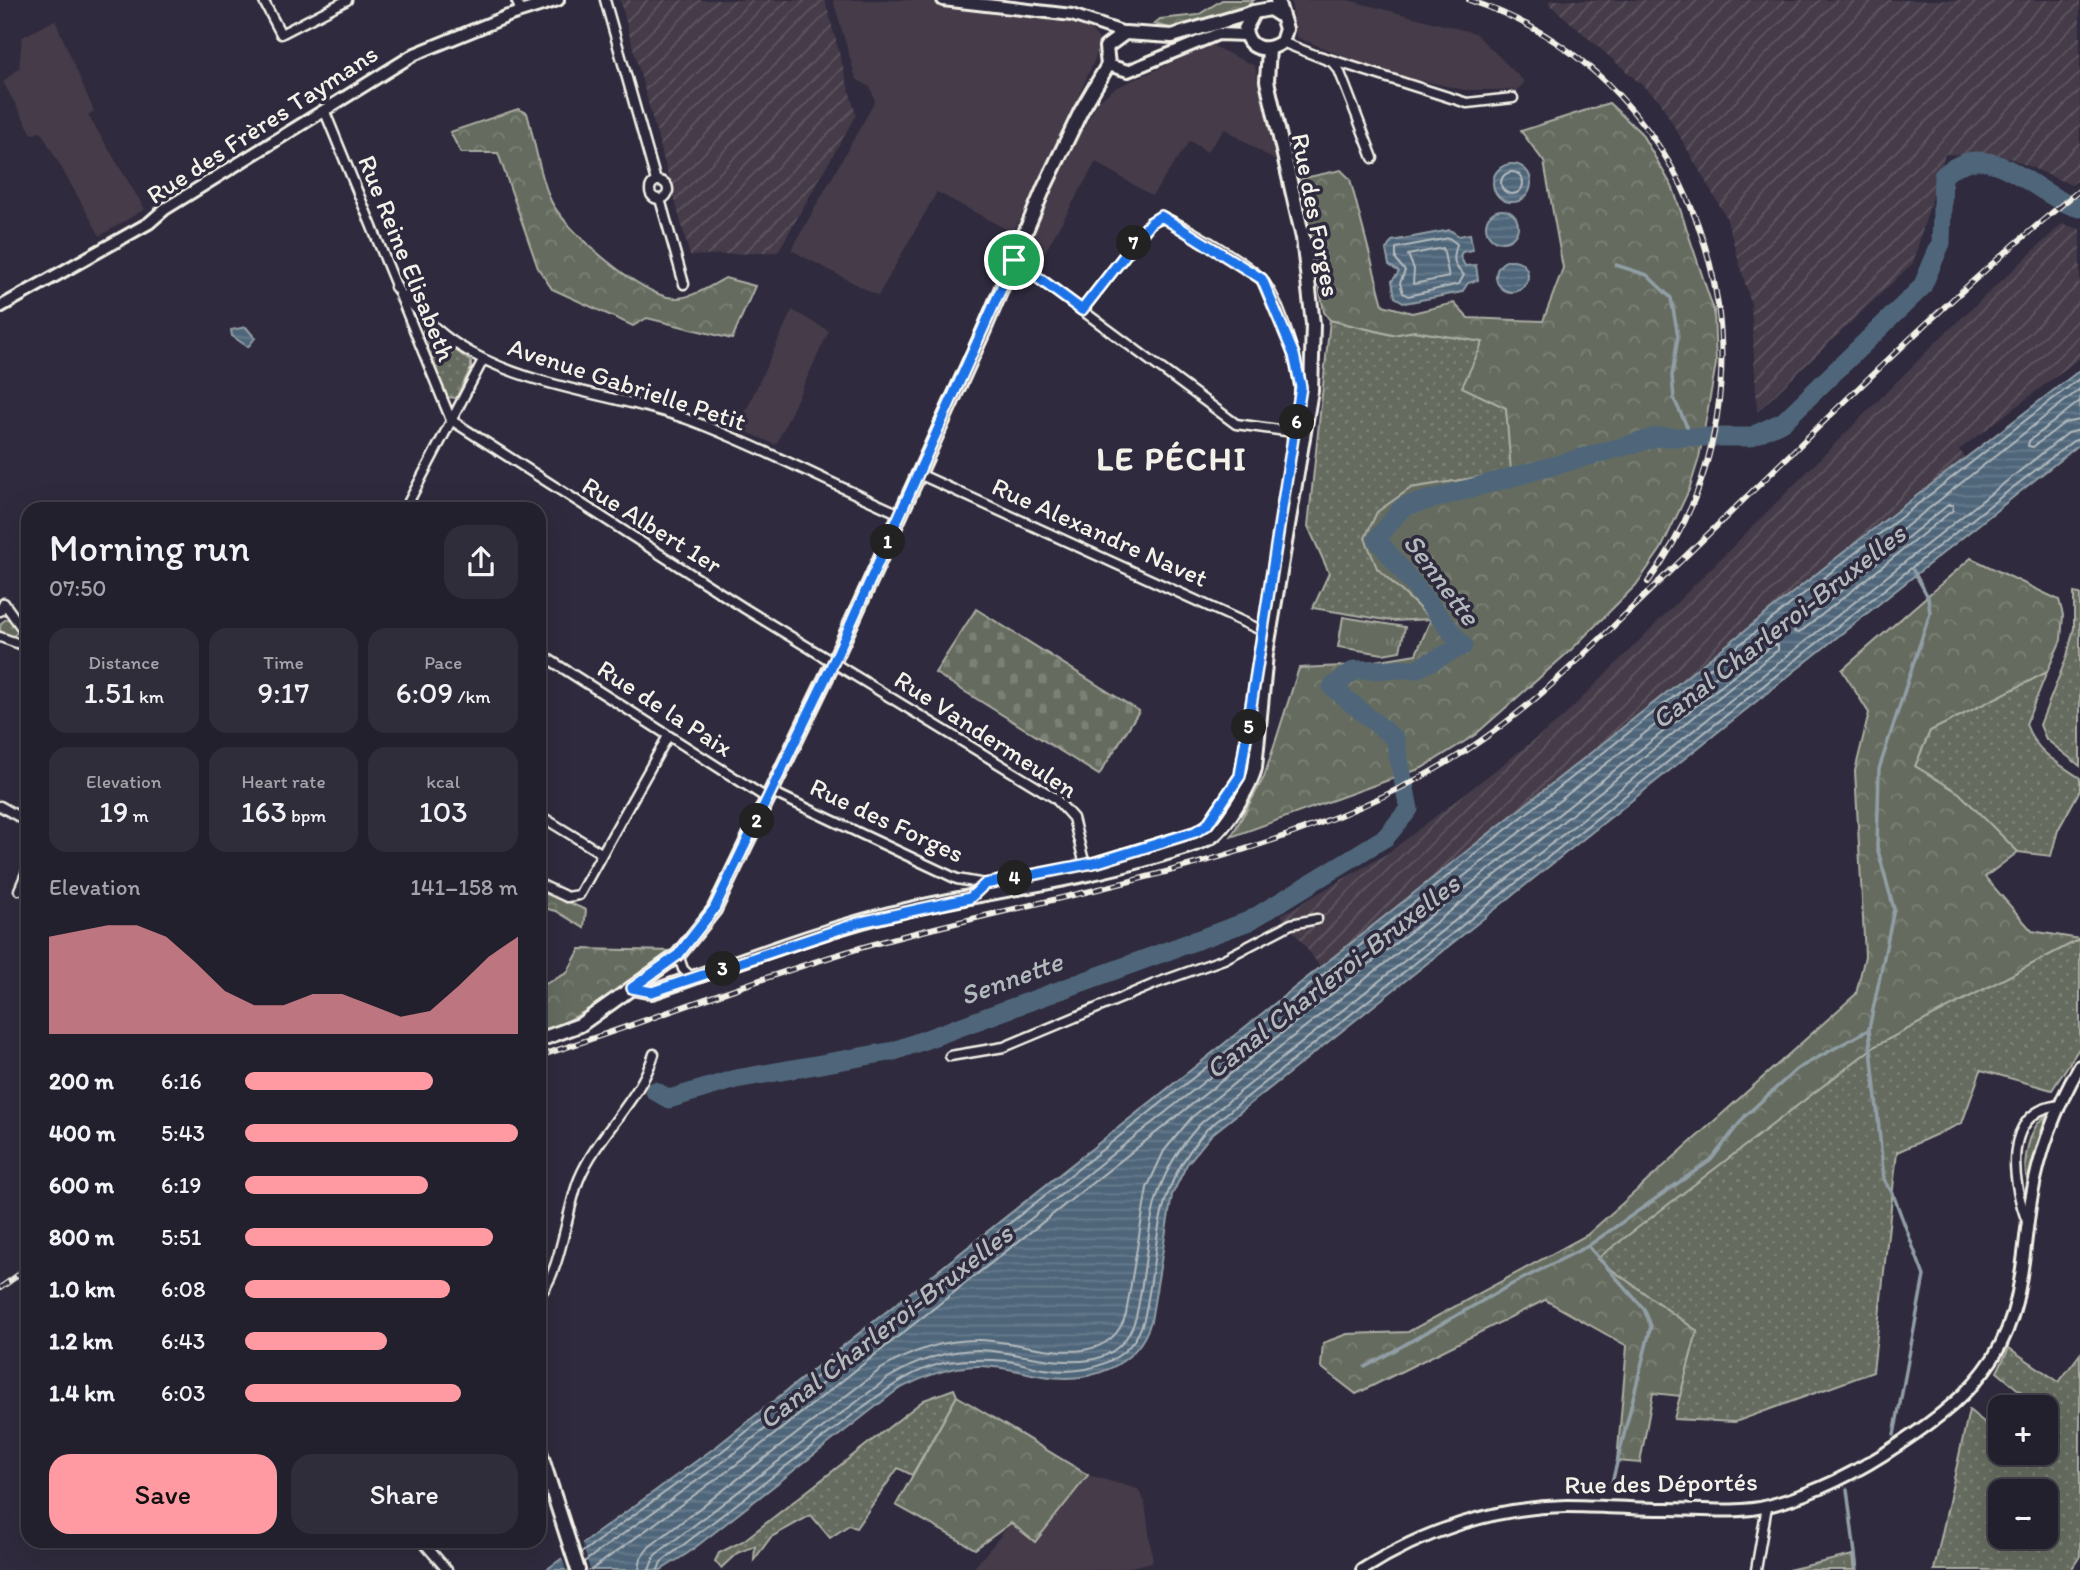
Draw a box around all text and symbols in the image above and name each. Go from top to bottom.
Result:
street label: Rue des Frères Taymans [140,37,384,211]
street label: Rue des Forges [1284,130,1348,300]
street label: Rue Reine Elisabeth [351,150,463,366]
pin: 7 [1116,226,1152,260]
pin [984,230,1044,290]
text: 7 [1129,231,1138,254]
icon: arrive [995,241,1033,279]
street label: Avenue Gabrielle Petit [504,330,750,438]
pin: 6 [1280,404,1314,440]
text: 6 [1291,410,1302,433]
district label: LE PÉCHI [1096,439,1248,478]
street label: Rue Albert 1er [576,469,728,581]
street label: Rue Alexandre Navet [987,470,1213,594]
water label: Canal Charleroi-Bruxelles [1644,515,1913,736]
pin: 1 [870,524,906,560]
text: Morning run [49,525,250,571]
button: share [444,525,518,599]
water label: Sennette [1396,526,1489,633]
text: 1 [883,530,892,553]
text: 07:50 [49,574,106,602]
text: Distance [88,651,159,674]
text: Time [263,651,304,674]
text: Pace [424,651,462,674]
street label: Rue de la Paix [591,652,739,764]
street label: Rue Vandermeulen [889,663,1084,805]
text: 1.51 [84,674,135,711]
text: 9:17 [258,674,309,711]
text: 6:09 [396,674,453,711]
text: km [135,685,164,708]
text: /km [453,685,491,708]
pin: 5 [1232,710,1266,744]
text: 5 [1244,715,1253,738]
text: Elevation [86,770,162,793]
text: Heart rate [241,770,326,793]
text: kcal [426,770,460,793]
street label: Rue des Forges [805,770,969,870]
text: 19 [99,793,129,830]
text: 163 [241,793,287,830]
text: 103 [419,793,468,830]
text: m [129,804,149,827]
text: bpm [287,804,326,827]
pin: 2 [740,804,774,838]
text: 2 [752,809,762,832]
pin: 4 [998,860,1032,896]
water label: Canal Charleroi-Bruxelles [1198,865,1467,1086]
text: 4 [1009,866,1020,889]
text: Elevation [49,873,140,901]
text: 141–158 m [410,873,518,901]
water label: Sennette [955,943,1068,1012]
pin: 3 [706,951,740,986]
text: 3 [717,957,728,980]
text: 200 m [49,1067,114,1095]
text: 6:16 [161,1067,202,1095]
text: 400 m [49,1119,116,1147]
text: 5:43 [161,1119,205,1147]
text: 600 m [49,1171,114,1199]
text: 6:19 [161,1171,202,1199]
water label: Canal Charleroi-Bruxelles [751,1215,1020,1436]
text: 800 m [49,1223,114,1251]
text: 5:51 [161,1223,201,1251]
text: 1.0 km [49,1275,115,1303]
text: 6:08 [161,1275,206,1303]
text: 1.2 km [49,1327,113,1355]
text: 6:43 [161,1327,205,1355]
text: 1.4 km [49,1379,115,1407]
text: 6:03 [161,1379,206,1407]
map controls [1988,1395,2058,1549]
button: + [1988,1395,2058,1465]
button: Save [49,1454,277,1534]
button: Share [291,1454,518,1534]
street label: Rue des Déportés [1564,1465,1758,1501]
button: − [1988,1479,2058,1549]

